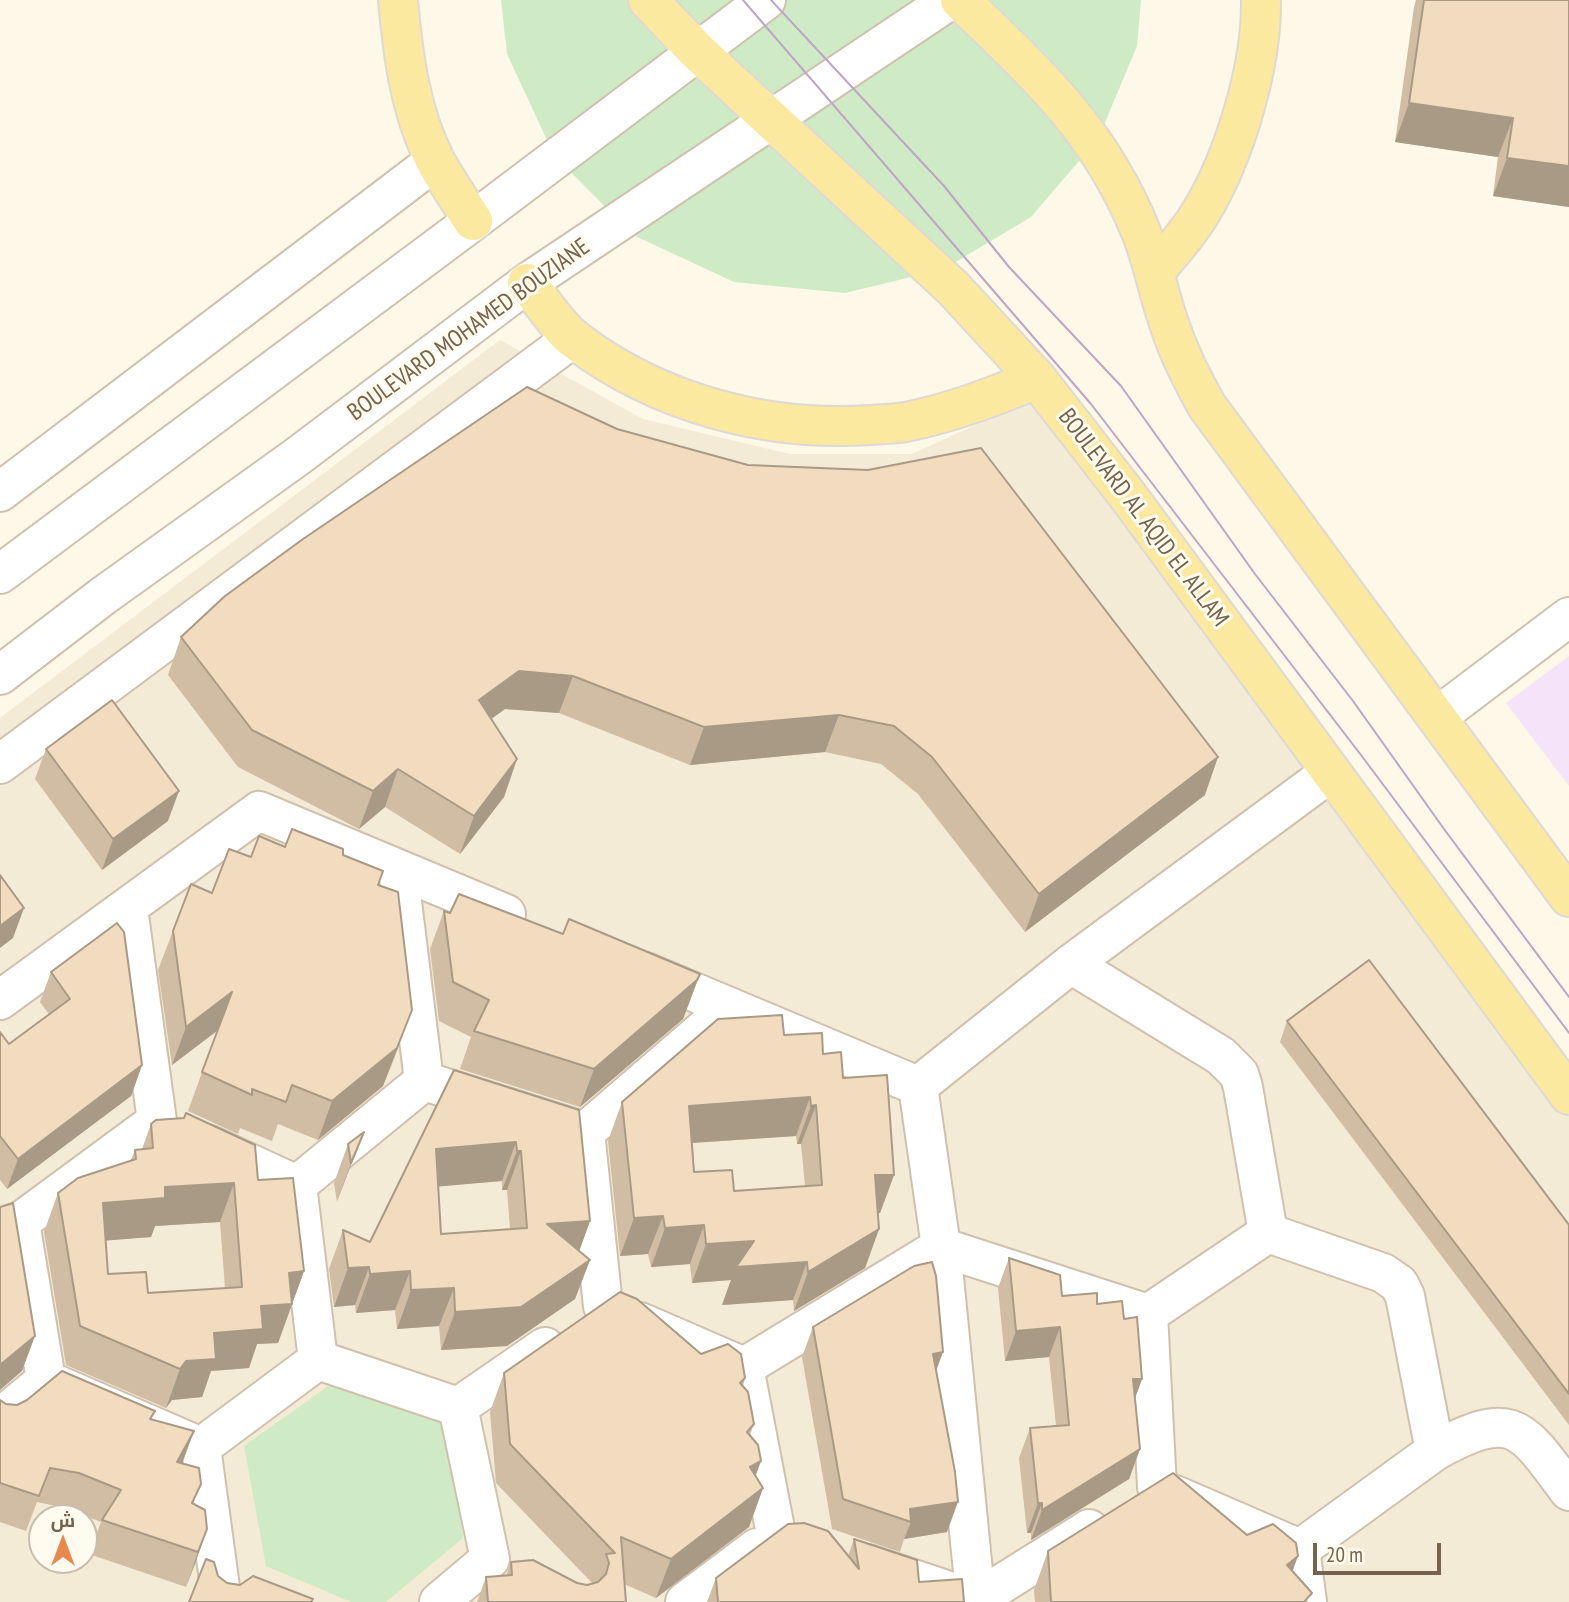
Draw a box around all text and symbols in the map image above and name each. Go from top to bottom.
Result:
street label: BOULEVARD MOHAMED BOUZIANE [343,233,595,427]
street label: BOULEVARD AL AQID EL ALLAM [1052,403,1234,633]
north arrow [28,1504,98,1574]
text: ش [51,1508,75,1532]
scale bar [1317,1528,1445,1572]
text: 20 m [1326,1541,1363,1568]

